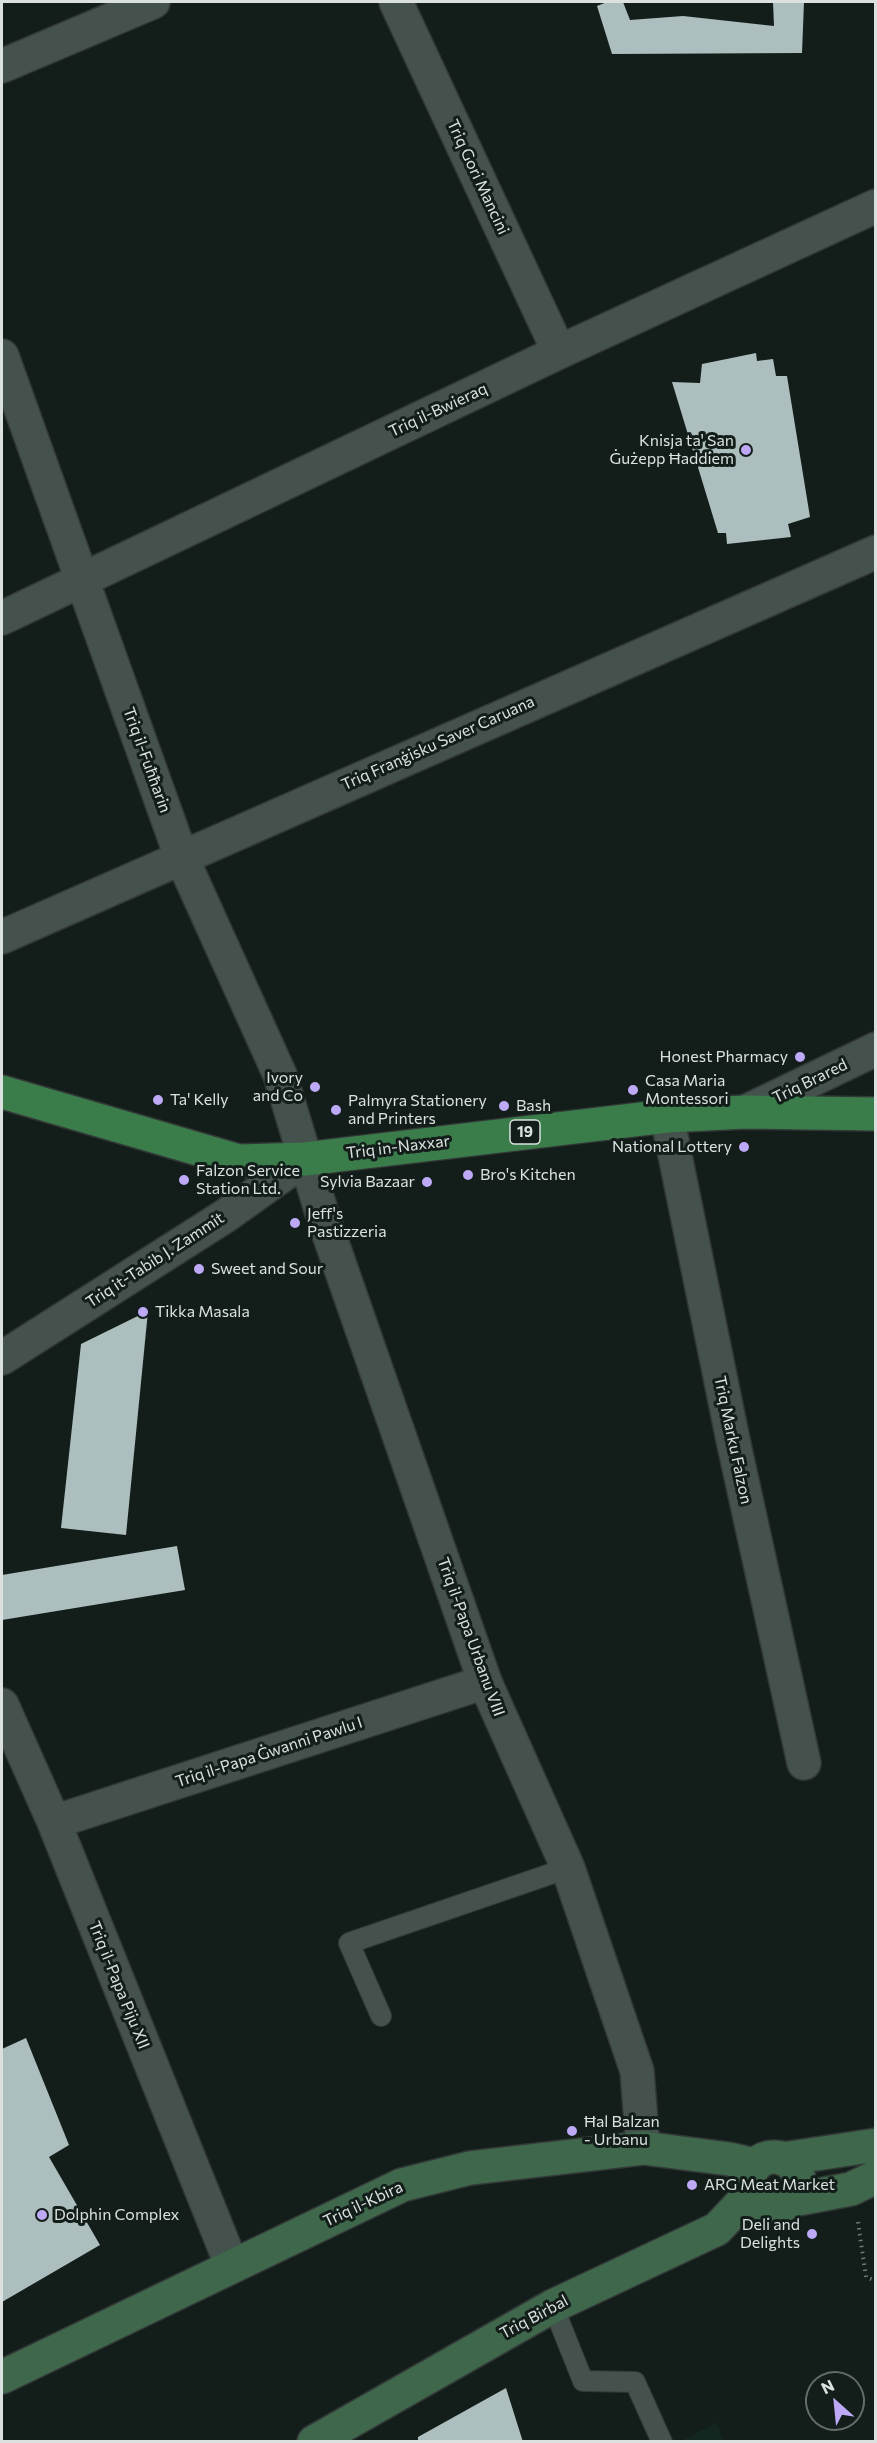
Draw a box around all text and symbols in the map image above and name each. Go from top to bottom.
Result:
street label: Triq Gori Mancini [443,116,513,238]
street label: Triq il-Bwieraq [386,379,490,441]
place label: Knisja ta' San Ġużepp Ħaddiem [610,431,734,469]
marker: Knisja ta' San Ġużepp Ħaddiem [739,443,753,457]
street label: Triq Franġisku Saver Caruana [339,692,537,794]
street label: Triq il-Fuħħarin [119,705,175,815]
place label: Honest Pharmacy [659,1047,788,1067]
marker: Honest Pharmacy [793,1050,807,1064]
street label: Triq Brared [770,1055,850,1107]
place label: Ivory and Co [253,1068,303,1106]
place label: Casa Maria Montessori [645,1071,728,1109]
marker: Ivory and Co [308,1080,322,1094]
marker: Casa Maria Montessori [626,1083,640,1097]
place label: Ta' Kelly [170,1090,229,1110]
place label: Palmyra Stationery and Printers [348,1091,487,1129]
marker: Ta' Kelly [151,1093,165,1107]
place label: Bash [516,1096,551,1116]
marker: Bash [497,1099,511,1113]
marker: Palmyra Stationery and Printers [329,1103,343,1117]
road number: 19 [510,1120,540,1144]
street label: Triq in-Naxxar [345,1131,451,1163]
place label: National Lottery [612,1137,732,1157]
marker: National Lottery [737,1140,751,1154]
place label: Falzon Service Station Ltd. [196,1161,300,1199]
place label: Bro's Kitchen [480,1165,576,1185]
marker: Bro's Kitchen [461,1168,475,1182]
place label: Sylvia Bazaar [320,1172,415,1192]
marker: Falzon Service Station Ltd. [177,1173,191,1187]
marker: Sylvia Bazaar [420,1175,434,1189]
place label: Jeff's Pastizzeria [307,1204,387,1242]
street label: Triq it-Tabib J. Zammit [82,1208,228,1312]
marker: Jeff's Pastizzeria [288,1216,302,1230]
place label: Sweet and Sour [211,1259,323,1279]
marker: Sweet and Sour [192,1262,206,1276]
place label: Tikka Masala [155,1302,250,1322]
marker: Tikka Masala [136,1305,150,1319]
street label: Triq Marku Falzon [710,1374,756,1506]
street label: Triq il-Papa Urbanu VIII [433,1555,509,1719]
street label: Triq il-Papa Ġwanni Pawlu I [173,1713,365,1791]
street label: Triq il-Papa Piju XII [85,1918,153,2052]
place label: Ħal Balzan - Urbanu [584,2112,660,2150]
marker: Ħal Balzan - Urbanu [565,2124,579,2138]
place label: ARG Meat Market [704,2175,835,2195]
street label: Triq il-Kbira [320,2177,406,2231]
marker: ARG Meat Market [685,2178,699,2192]
place label: Dolphin Complex [54,2205,179,2225]
marker: Dolphin Complex [35,2208,49,2222]
place label: Deli and Delights [740,2215,800,2253]
marker: Deli and Delights [805,2227,819,2241]
street label: Triq Birbal [497,2291,571,2343]
north arrow [805,2371,865,2431]
text: N [818,2375,837,2397]

